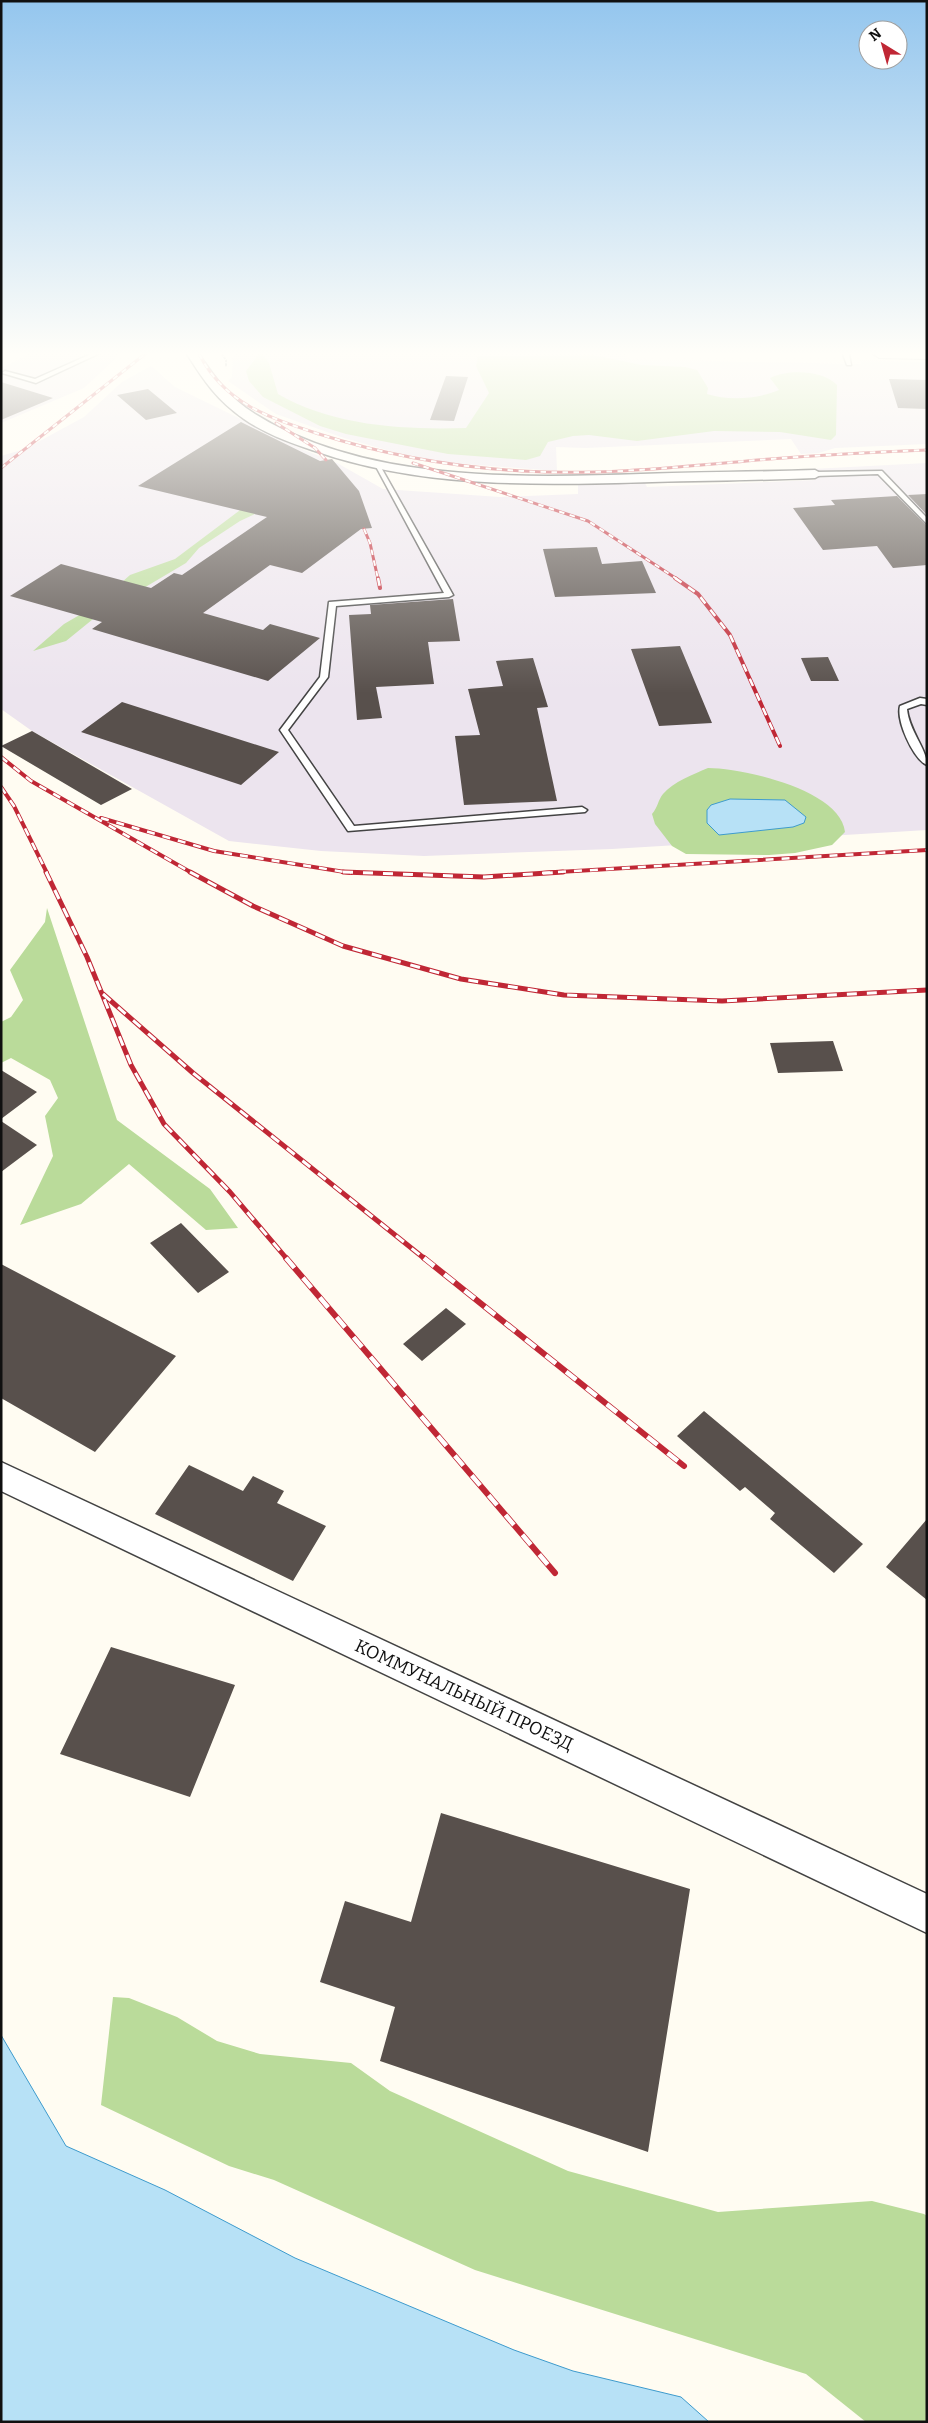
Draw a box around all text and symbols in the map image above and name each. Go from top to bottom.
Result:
north arrow [858,20,908,70]
text: N [866,25,885,45]
street label: КОММУНАЛЬНЫЙ ПРОЕЗД [351,1635,577,1755]

